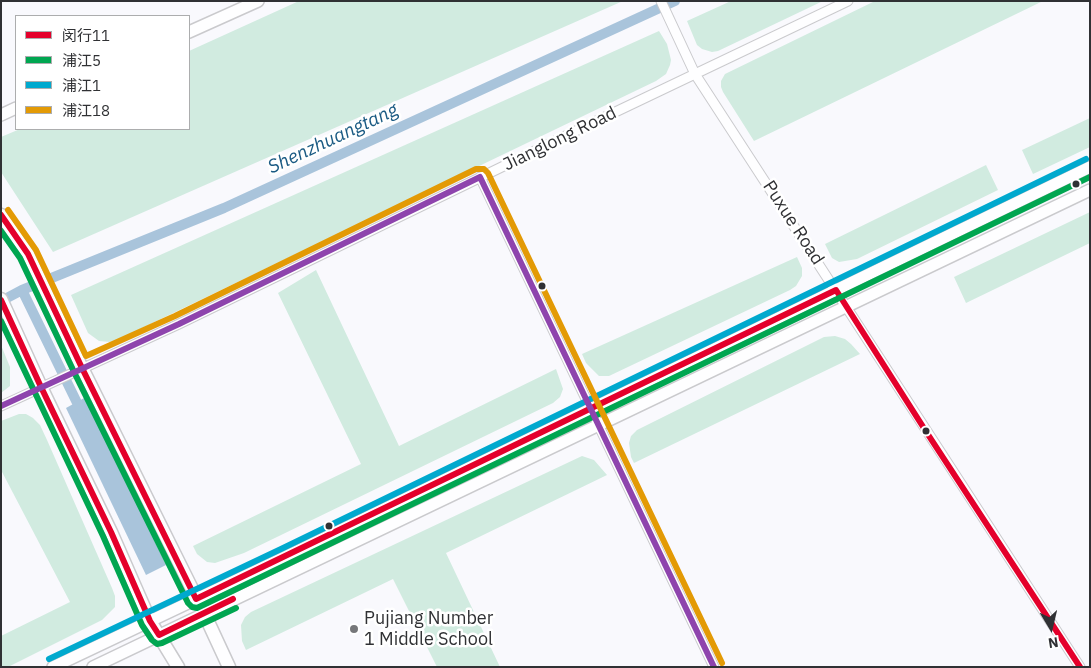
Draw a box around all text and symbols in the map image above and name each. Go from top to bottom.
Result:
legend [15,15,190,130]
text: 闵行11 [62,26,110,45]
text: 浦江5 [62,51,101,70]
text: 浦江1 [62,76,101,95]
water label: Shenzhuangtang [264,99,402,179]
text: 浦江18 [62,101,110,120]
street label: Jianglong Road [500,102,620,176]
street label: Puxue Road [758,177,828,269]
unlabelled marker [1071,179,1081,189]
unlabelled marker [537,281,547,291]
unlabelled marker [921,426,931,436]
unlabelled marker [324,521,334,531]
north arrow [1026,603,1076,653]
place label: Pujiang Number 1 Middle School [364,608,493,650]
marker: Pujiang Number 1 Middle School [348,623,360,635]
text: N [1047,633,1060,652]

